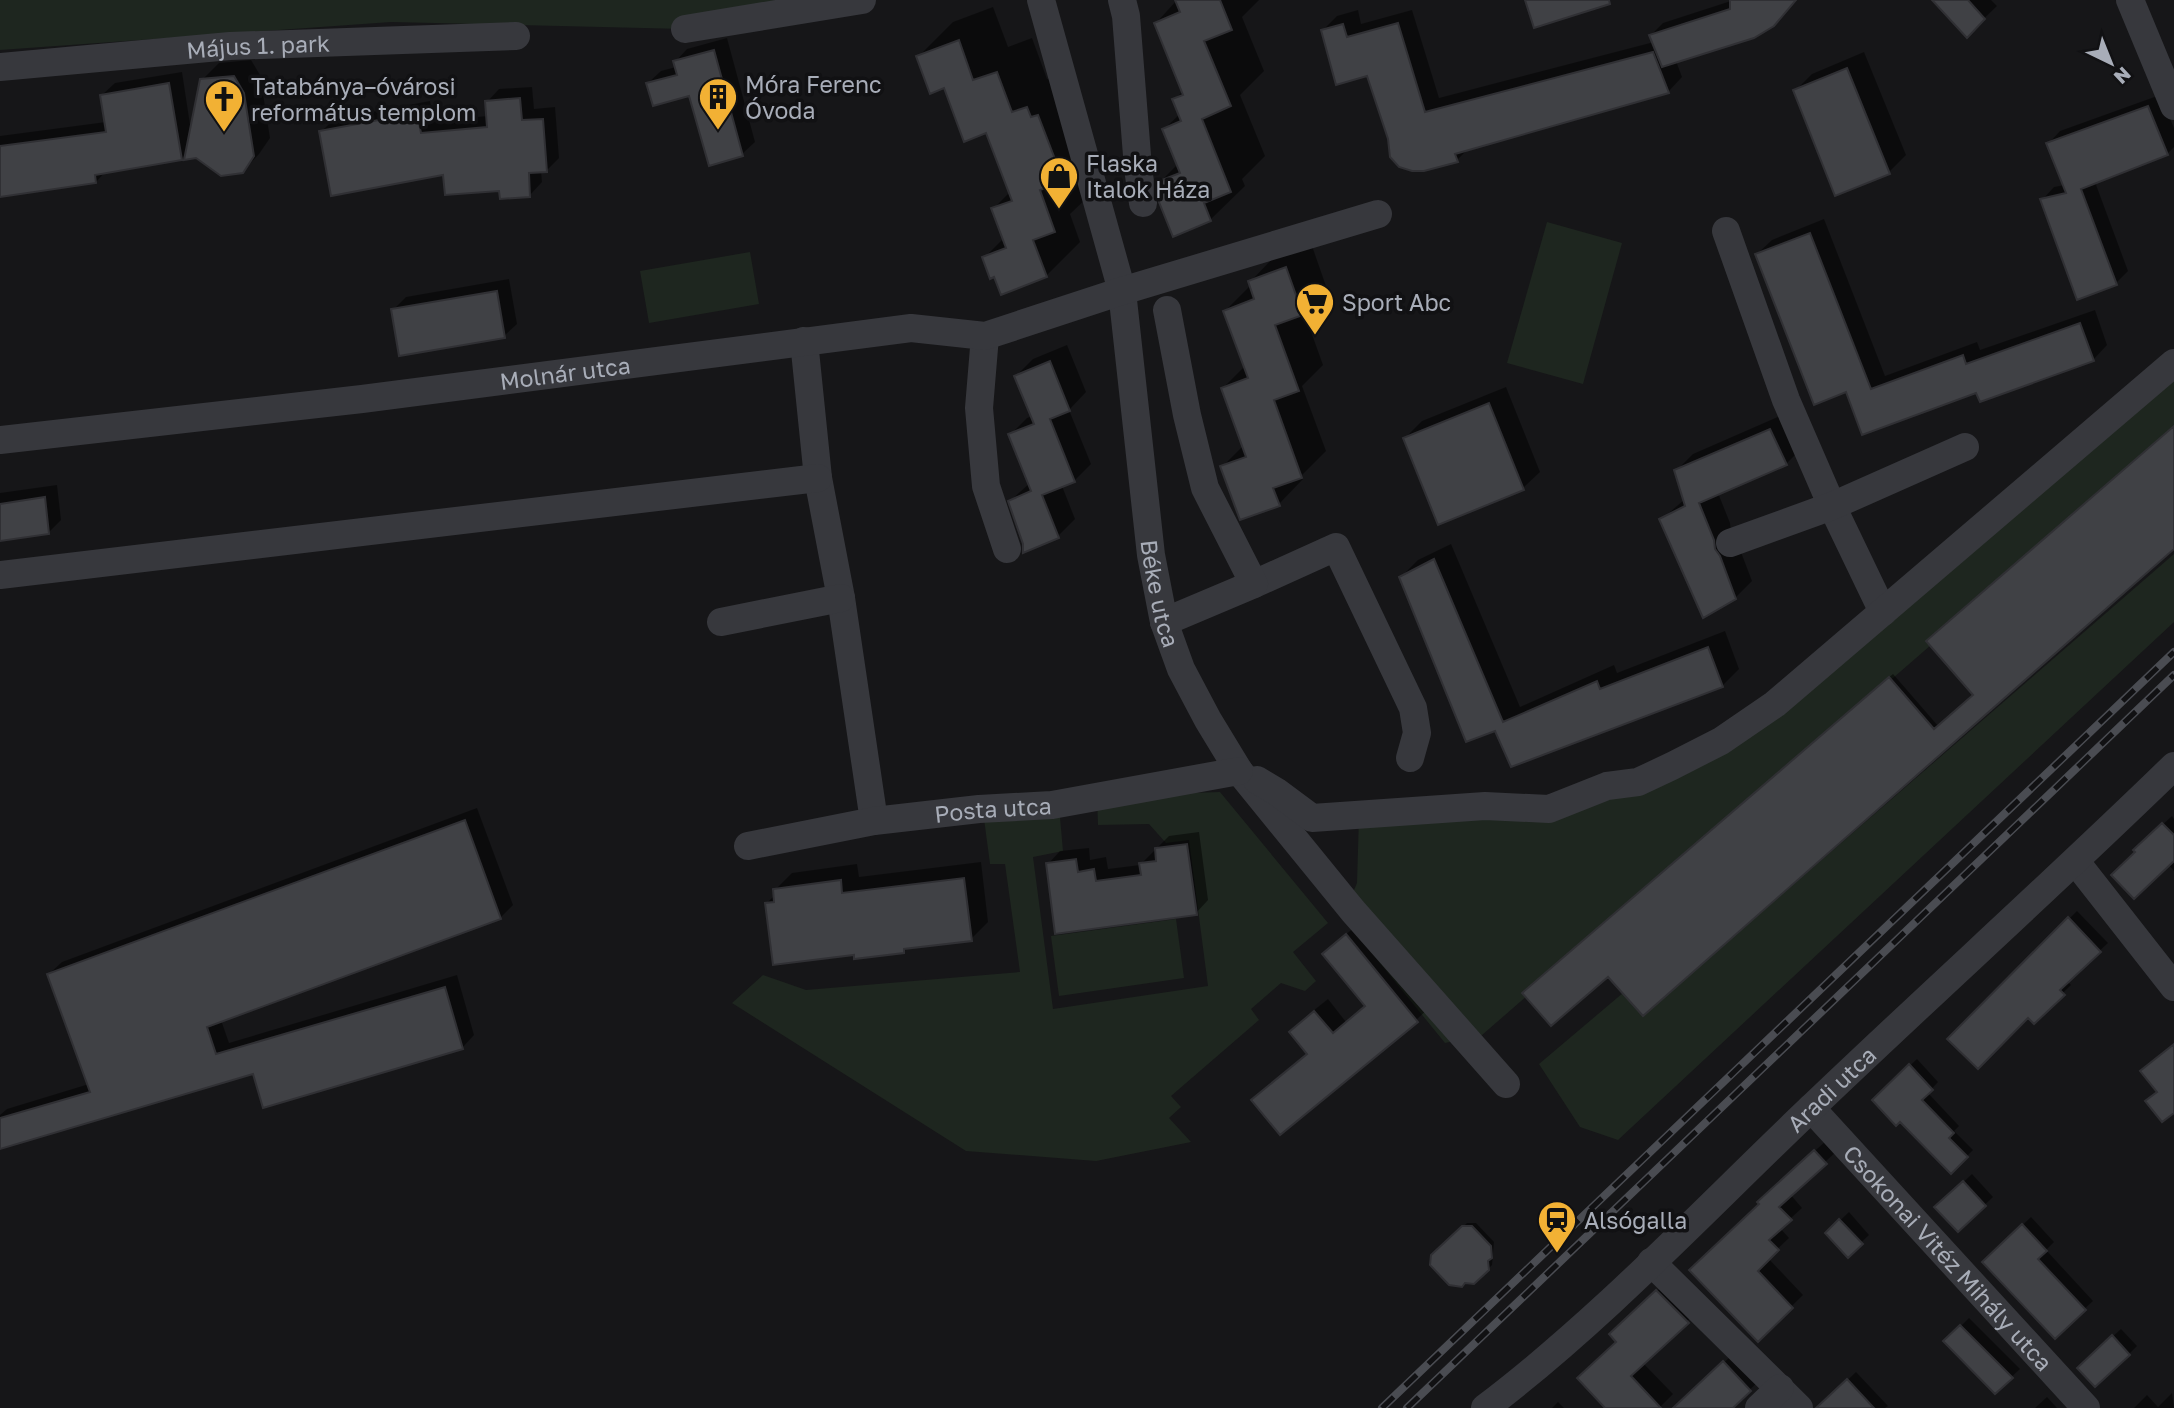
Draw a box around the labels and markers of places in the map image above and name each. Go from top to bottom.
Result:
place label: Móra Ferenc Óvoda [745,70,882,124]
place label: Tatabánya–óvárosi református templom [251,72,476,126]
building icon: Móra Ferenc Óvoda [697,76,739,131]
church icon: Tatabánya–óvárosi református templom [203,78,245,133]
place label: Flaska Italok Háza [1086,149,1210,203]
shop icon: Flaska Italok Háza [1038,155,1080,210]
supermarket icon: Sport Abc [1294,281,1336,336]
place label: Sport Abc [1342,288,1451,316]
station icon: Alsógalla [1536,1199,1578,1254]
place label: Alsógalla [1584,1206,1687,1234]

